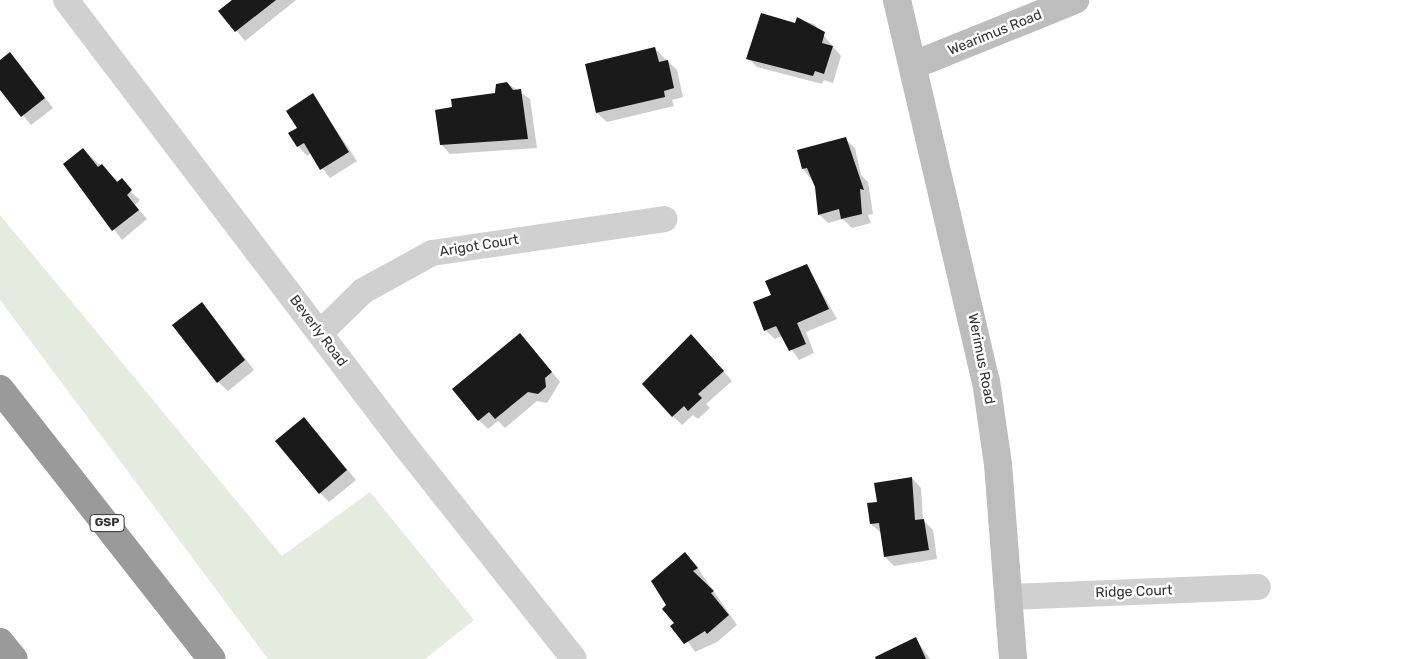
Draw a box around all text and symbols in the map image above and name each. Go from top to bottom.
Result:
street label: Wearimus Road [946,7,1044,59]
street label: Arigot Court [438,231,520,261]
street label: Beverly Road [286,292,350,370]
street label: Werimus Road [964,312,998,406]
road number: GSP [90,514,124,532]
street label: Ridge Court [1095,582,1173,602]

